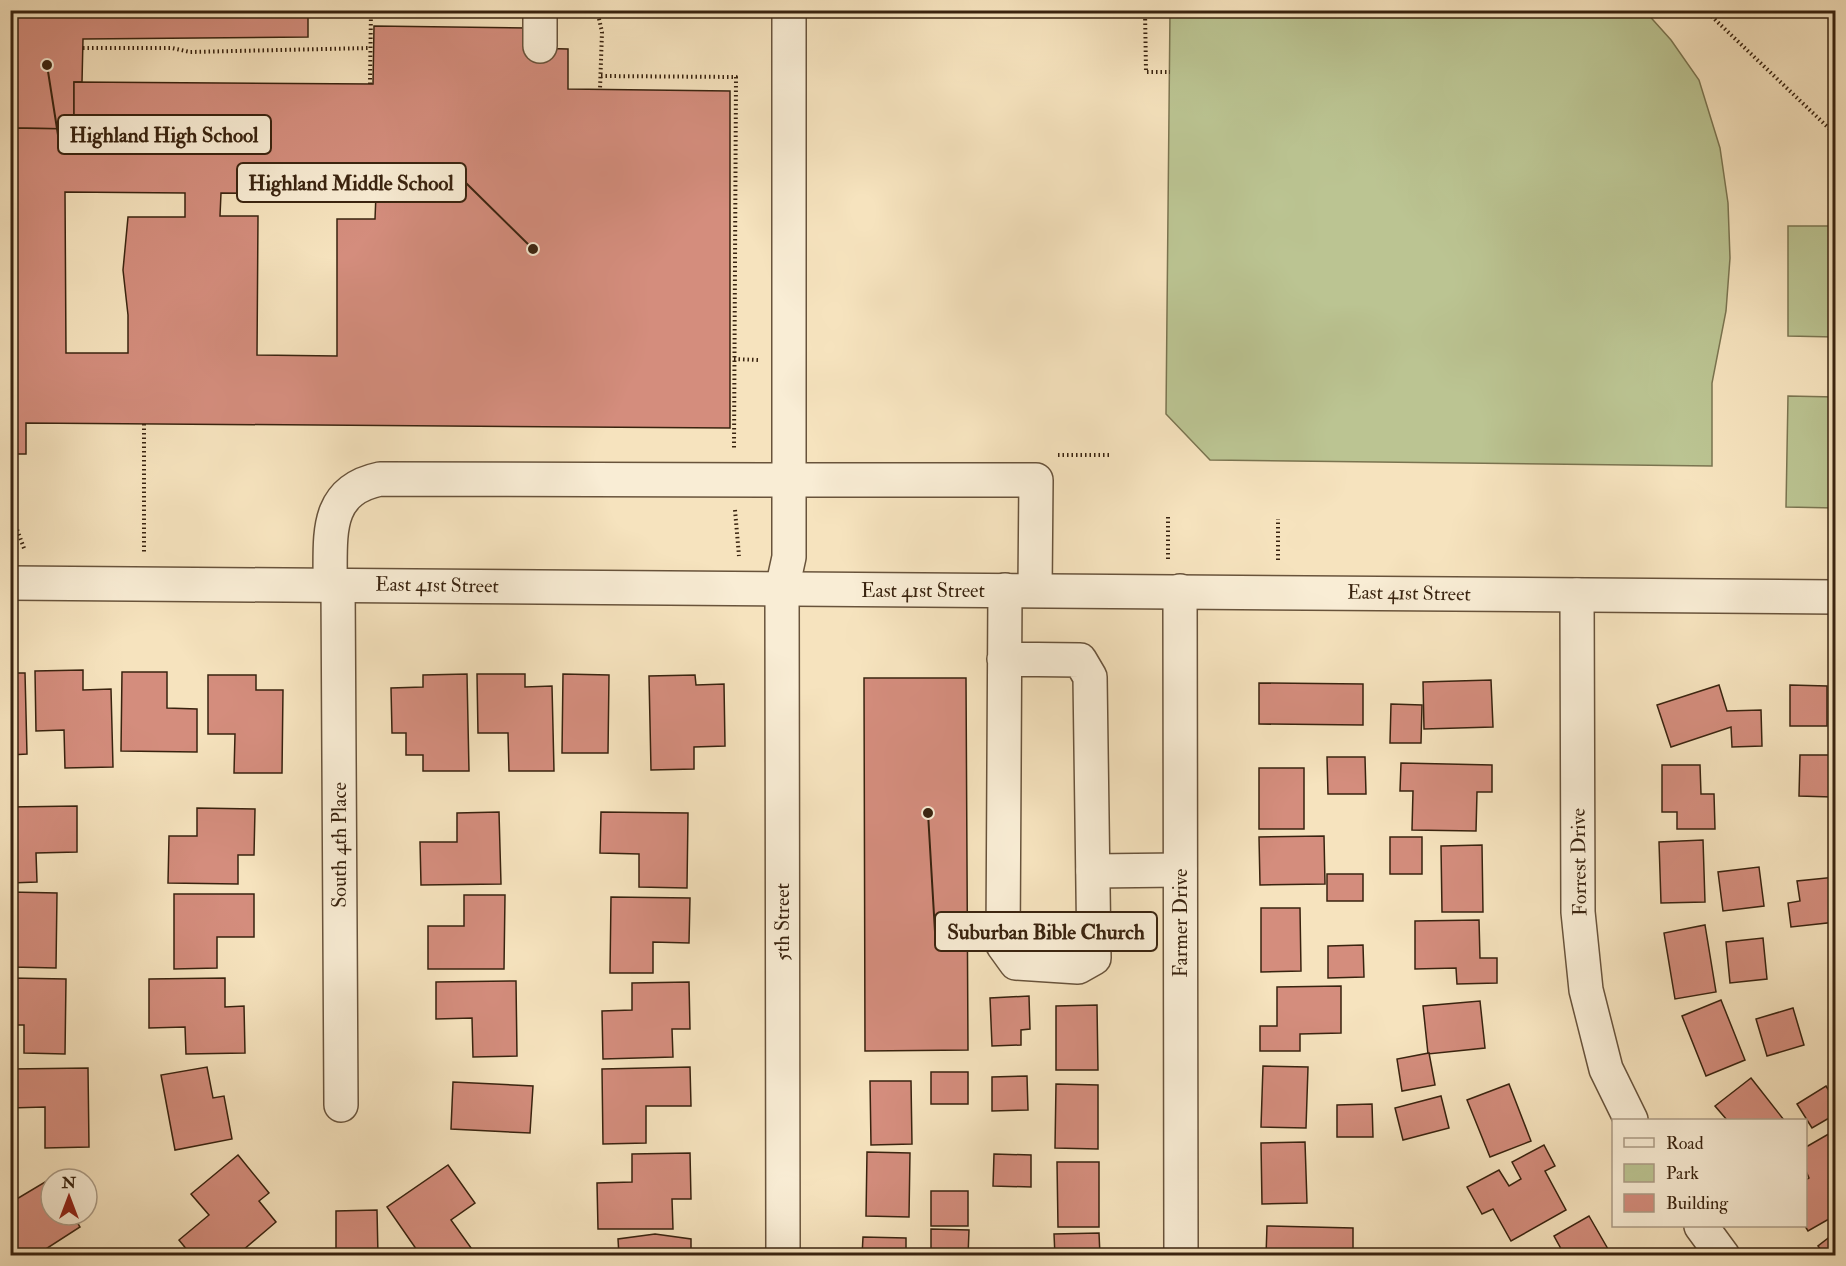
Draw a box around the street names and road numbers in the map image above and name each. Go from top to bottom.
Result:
street label: East 41st Street [375,571,500,599]
street label: East 41st Street [861,578,985,603]
street label: East 41st Street [1347,579,1472,607]
street label: South 4th Place [327,782,352,908]
street label: Forrest Drive [1566,808,1592,916]
street label: Farmer Drive [1168,869,1193,977]
street label: 5th Street [770,882,795,961]

